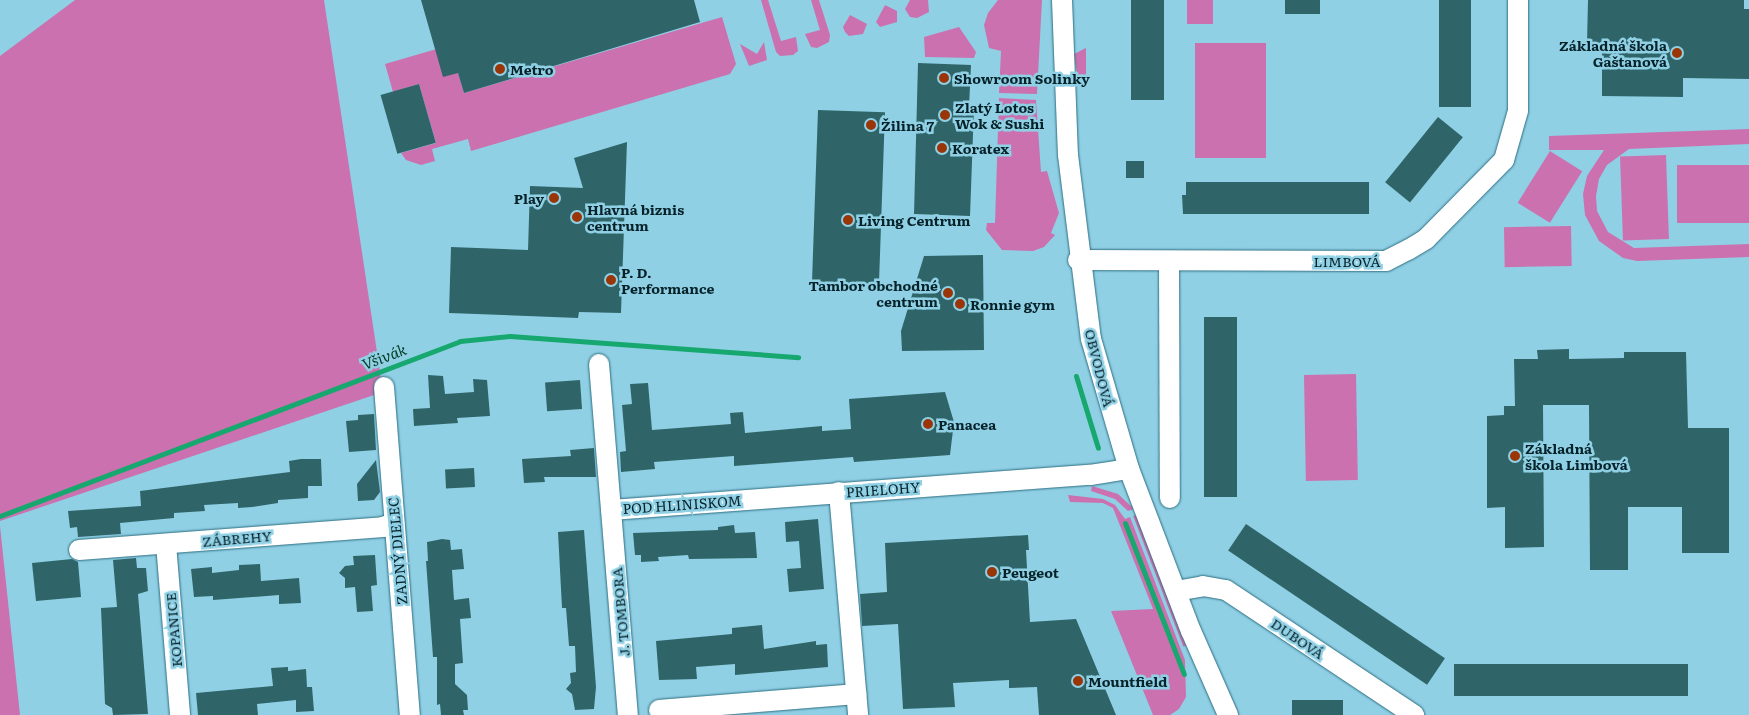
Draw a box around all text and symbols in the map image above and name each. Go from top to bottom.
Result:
place label: Základná škola Gaštanová [1559,37,1667,70]
marker: Základná škola Gaštanová [1671,47,1683,59]
place label: Metro [510,61,554,77]
marker: Metro [494,63,506,75]
place label: Showroom Solinky [954,70,1090,86]
marker: Showroom Solinky [938,72,950,84]
place label: Zlatý Lotos Wok & Sushi [955,99,1044,132]
marker: Zlatý Lotos Wok & Sushi [939,109,951,121]
place label: Žilina 7 [881,117,934,133]
marker: Žilina 7 [865,119,877,131]
place label: Koratex [952,140,1009,156]
marker: Koratex [936,142,948,154]
place label: Play [514,190,544,206]
marker: Play [548,192,560,204]
place label: Hlavná biznis centrum [587,201,684,233]
marker: Hlavná biznis centrum [571,211,583,223]
place label: Living Centrum [858,212,971,228]
marker: Living Centrum [842,214,854,226]
street label: LIMBOVÁ [1313,253,1381,269]
place label: P. D. Performance [621,264,714,296]
marker: P. D. Performance [605,274,617,286]
place label: Tambor obchodné centrum [808,277,938,310]
marker: Tambor obchodné centrum [942,287,954,299]
place label: Ronnie gym [970,296,1055,312]
marker: Ronnie gym [954,298,966,310]
street label: OBVODOVÁ [1082,327,1118,409]
water label: Všivák [359,339,409,373]
place label: Panacea [938,416,996,432]
marker: Panacea [922,418,934,430]
place label: Základná škola Limbová [1525,440,1628,472]
marker: Základná škola Limbová [1509,450,1521,462]
street label: PRIELOHY [845,478,921,500]
street label: POD HLINISKOM [622,491,742,517]
street label: ZADNÝ DIELEC [384,497,410,605]
street label: ZÁBREHY [202,527,272,549]
place label: Peugeot [1002,564,1059,580]
marker: Peugeot [986,566,998,578]
street label: J. TOMBORA [608,567,632,657]
street label: KOPANICE [161,592,185,668]
street label: DUBOVÁ [1268,614,1328,662]
place label: Mountfield [1088,673,1167,689]
marker: Mountfield [1072,675,1084,687]

